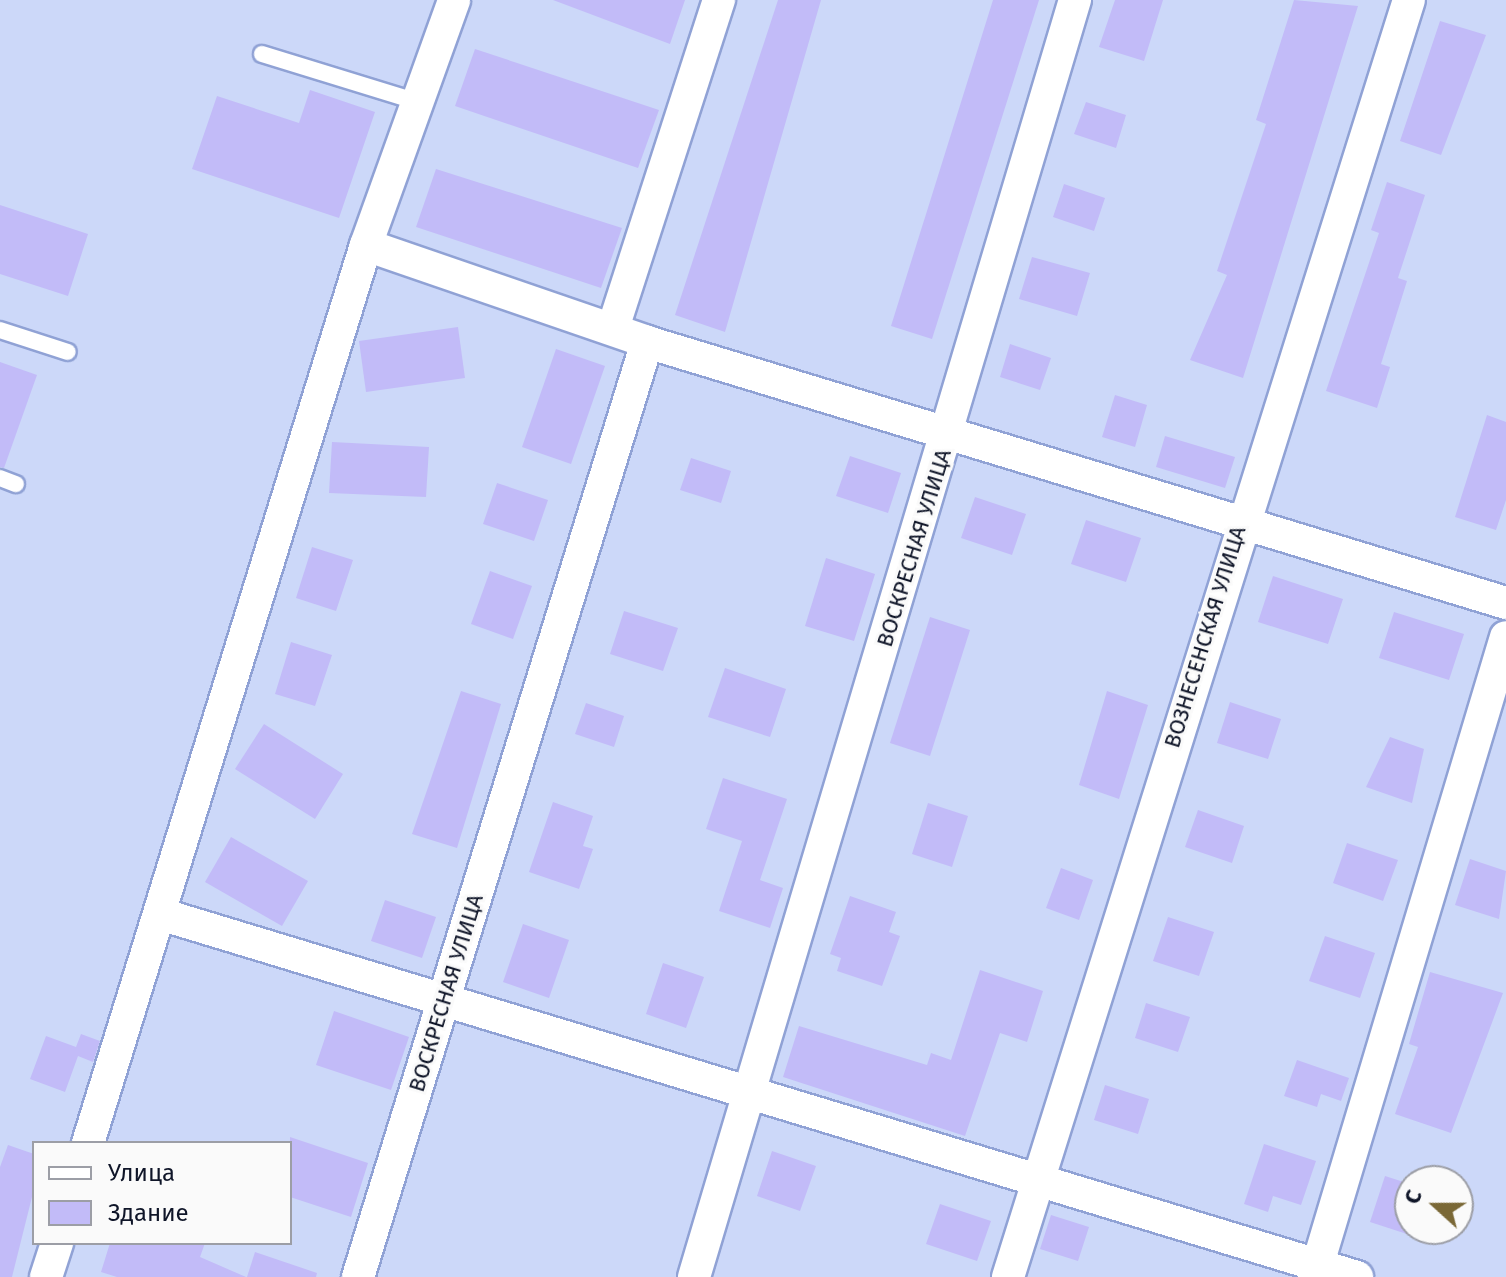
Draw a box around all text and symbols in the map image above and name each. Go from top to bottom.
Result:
street label: ВОСКРЕСНАЯ УЛИЦА [871,446,957,650]
street label: ВОЗНЕСЕНСКАЯ УЛИЦА [1159,523,1251,751]
street label: ВОСКРЕСНАЯ УЛИЦА [403,891,489,1095]
legend [32,1141,292,1245]
text: Улица [108,1159,175,1187]
north arrow [1394,1165,1474,1245]
text: С [1398,1186,1428,1208]
text: Здание [108,1199,189,1227]

